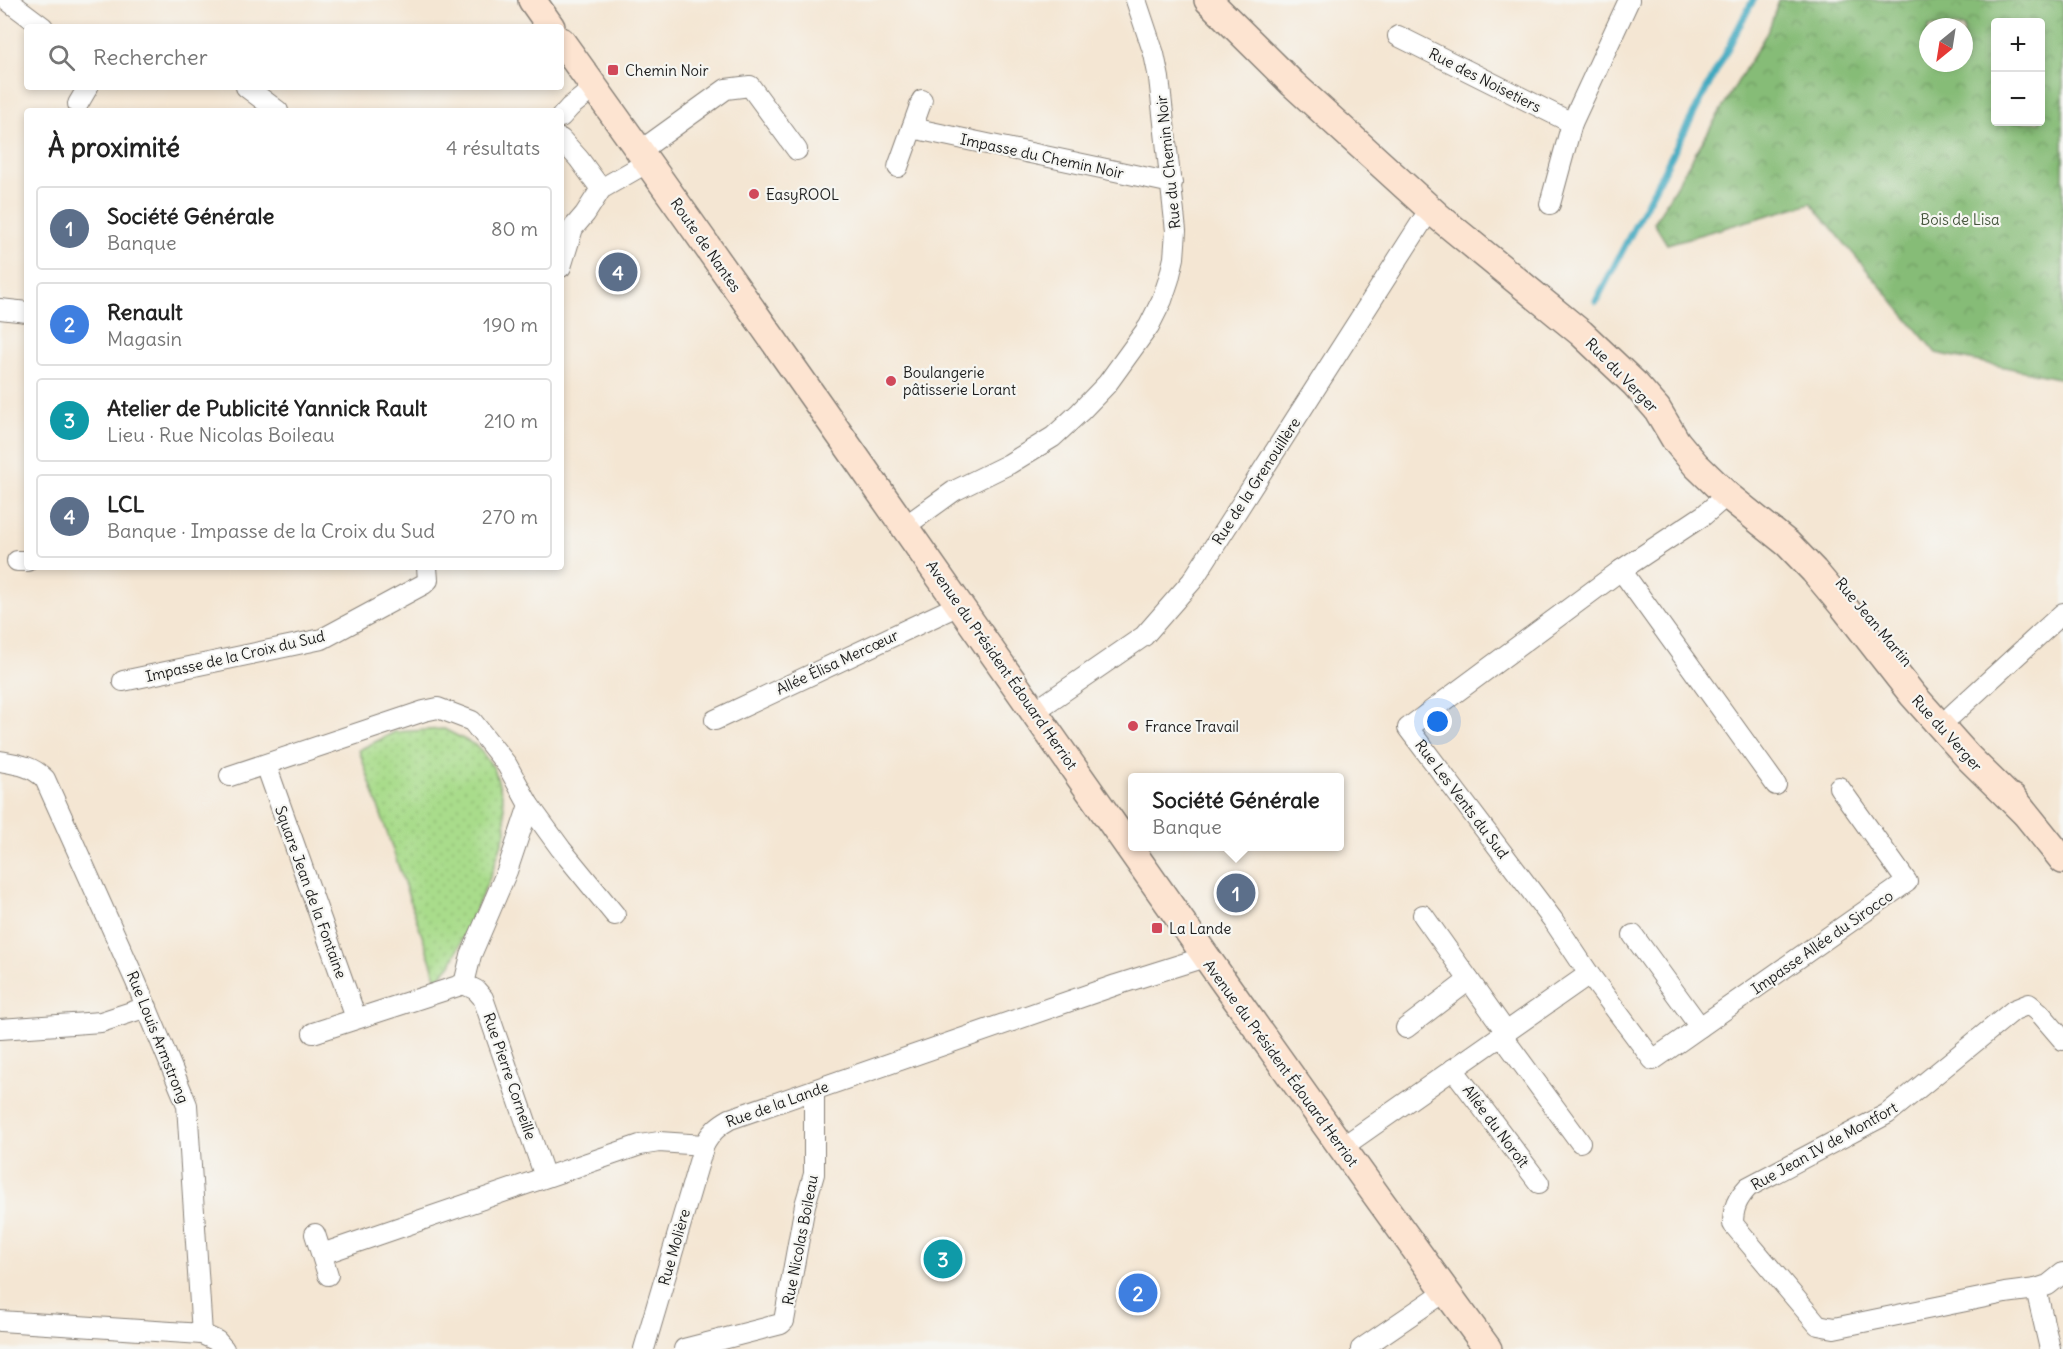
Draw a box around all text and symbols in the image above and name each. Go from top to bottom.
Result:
north arrow [1919,18,1973,72]
map controls [1991,18,2045,126]
button: + [1991,18,2045,72]
search box [24,24,564,90]
icon: search [45,41,78,74]
text: Rechercher [93,43,208,71]
street label: Rue des Noisetiers [1426,44,1544,117]
place label: Chemin Noir [625,61,709,80]
marker: Chemin Noir [606,63,620,77]
button: − [1991,72,2045,126]
street label: Rue du Chemin Noir [1152,94,1184,230]
street label: Impasse du Chemin Noir [959,129,1125,183]
text: À proximité [48,131,180,164]
text: 4 résultats [446,135,540,160]
place label: EasyROOL [766,185,839,204]
marker: EasyROOL [747,187,761,201]
street label: Route de Nantes [666,194,746,296]
text: Société Générale [107,202,274,230]
park label: Bois de Lisa [1920,210,2000,229]
text: 1 [66,216,73,241]
text: 80 m [491,216,538,241]
text: Banque [107,230,177,255]
pin: 4 [598,250,638,294]
text: Renault [107,298,183,326]
text: 2 [64,312,75,337]
text: 190 m [483,312,538,337]
text: Magasin [107,326,182,351]
street label: Rue du Verger [1582,334,1662,416]
place label: Boulangerie pâtisserie Lorant [903,363,1016,399]
marker: Boulangerie pâtisserie Lorant [884,374,898,388]
text: Atelier de Publicité Yannick Rault [107,394,427,422]
text: 3 [64,408,75,433]
text: 210 m [484,408,538,433]
street label: Rue de la Grenouillère [1208,414,1304,548]
text: Lieu · Rue Nicolas Boileau [107,422,335,447]
text: LCL [107,490,145,518]
text: 4 [64,504,75,529]
text: 270 m [482,504,538,529]
text: Banque · Impasse de la Croix du Sud [107,518,435,543]
street label: Avenue du Président Édouard Herriot [922,557,1082,773]
street label: Rue Jean Martin [1831,574,1917,671]
street label: Allée Élisa Mercœur [773,625,901,699]
street label: Impasse de la Croix du Sud [144,626,327,686]
street label: Rue du Verger [1908,691,1986,775]
your location [1423,707,1452,736]
place label: France Travail [1145,717,1239,736]
marker: France Travail [1126,719,1140,733]
street label: Rue Les Vents du Sud [1411,736,1513,862]
popup [1128,773,1344,851]
text: Société Générale [1152,786,1320,814]
street label: Square Jean de la Fontaine [271,803,351,981]
text: Banque [1152,814,1222,839]
pin: 1 [1216,870,1256,916]
street label: Impasse Allée du Sirocco [1747,886,1897,998]
place label: La Lande [1169,919,1231,938]
marker: La Lande [1150,921,1164,935]
street label: Avenue du Président Édouard Herriot [1200,956,1362,1170]
street label: Rue Louis Armstrong [123,968,193,1106]
street label: Rue Pierre Corneille [479,1010,541,1142]
street label: Rue de la Lande [723,1077,831,1131]
street label: Allée du Noroît [1459,1081,1533,1171]
street label: Rue Jean IV de Montfort [1747,1098,1901,1194]
street label: Rue Nicolas Boileau [778,1173,822,1307]
street label: Rue Molière [654,1206,694,1288]
pin: 3 [924,1236,962,1282]
pin: 2 [1118,1270,1158,1316]

